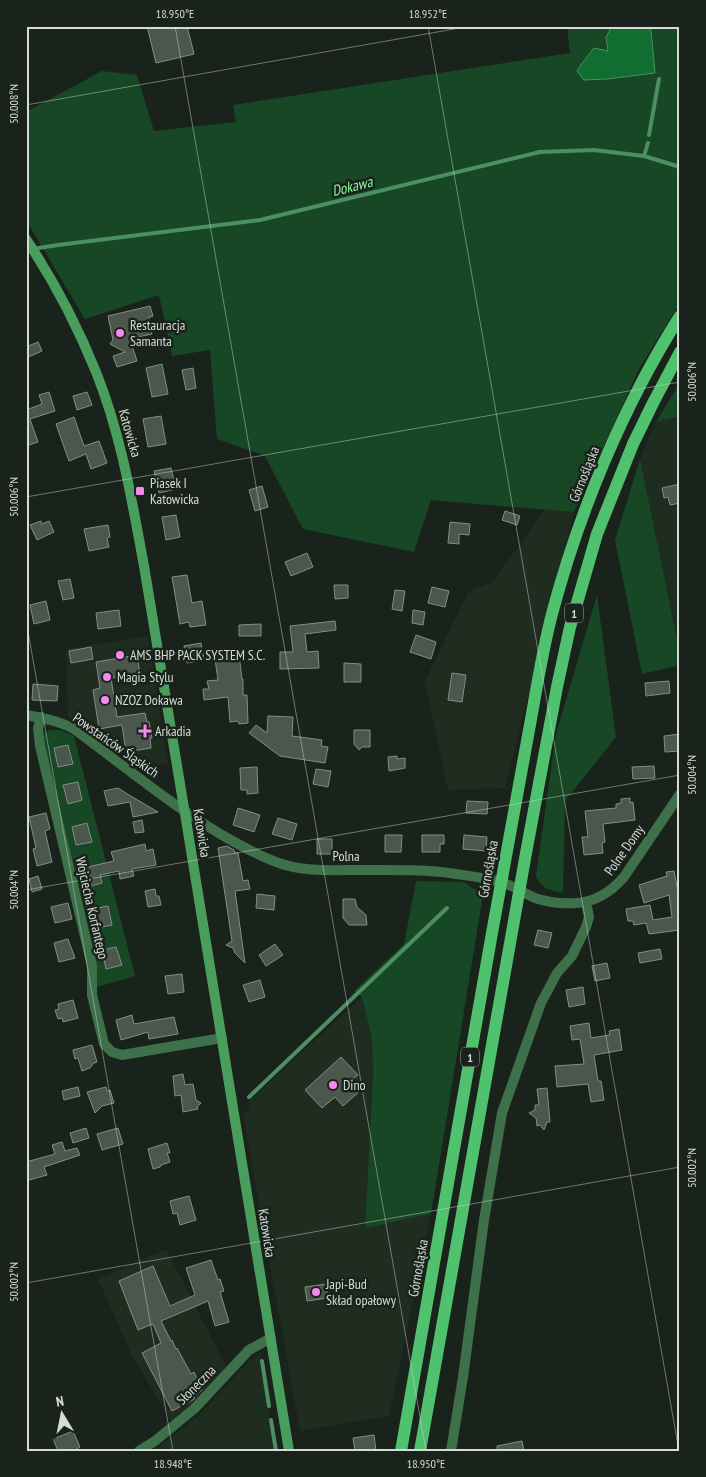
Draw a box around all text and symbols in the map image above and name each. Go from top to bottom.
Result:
text: 18.950°E [156,6,194,21]
text: 18.952°E [409,6,447,21]
text: 50.008°N [6,84,21,124]
water label: Dokawa [330,172,375,200]
place label: Restauracja Samanta [130,316,185,350]
marker: Restauracja Samanta [114,327,126,339]
text: 50.006°N [684,362,699,402]
street label: Katowicka [115,407,145,459]
street label: Górnośląska [565,444,603,504]
place label: Piasek I Katowicka [150,474,199,508]
text: 50.006°N [6,477,21,517]
marker: Piasek I Katowicka [134,485,146,497]
road number: 1 [565,604,583,622]
place label: AMS BHP PACK SYSTEM S.C. [130,646,265,664]
marker: AMS BHP PACK SYSTEM S.C. [114,649,126,661]
place label: Magia Stylu [117,668,174,686]
marker: Magia Stylu [101,671,113,683]
place label: NZOZ Dokawa [115,691,183,709]
marker: NZOZ Dokawa [99,694,111,706]
street label: Powstańców Śląskich [69,709,163,781]
place label: Arkadia [155,722,191,740]
marker: Arkadia [139,725,151,737]
text: 50.004°N [684,755,699,795]
street label: Katowicka [189,807,215,859]
street label: Polne Domy [600,821,648,879]
street label: Górnośląska [474,839,502,899]
street label: Polna [333,847,359,865]
street label: Wojciecha Korfantego [71,855,113,961]
text: 50.004°N [6,870,21,910]
road number: 1 [461,1048,479,1066]
place label: Dino [343,1076,366,1094]
marker: Dino [327,1079,339,1091]
text: 50.002°N [684,1148,699,1188]
street label: Katowicka [254,1207,280,1259]
street label: Górnośląska [404,1238,432,1298]
text: 50.002°N [6,1262,21,1302]
place label: Japi-Bud Skład opałowy [325,1275,397,1309]
marker: Japi-Bud Skład opałowy [310,1286,322,1298]
street label: Słoneczna [172,1361,220,1409]
north arrow [38,1390,88,1440]
text: N [54,1392,65,1411]
text: 18.948°E [154,1456,192,1471]
text: 18.950°E [407,1456,445,1471]

